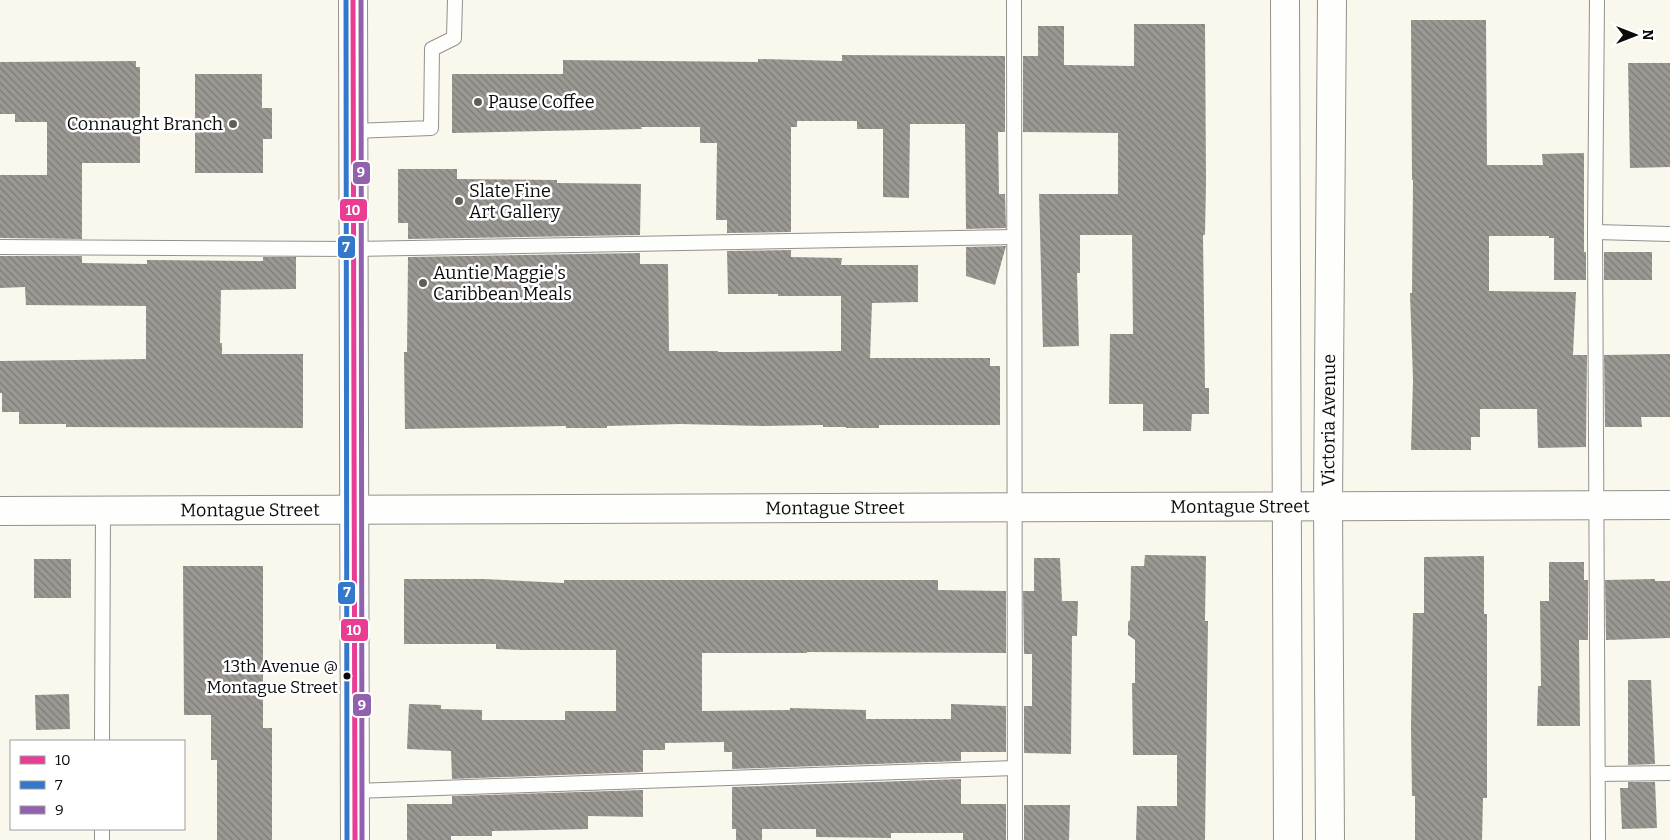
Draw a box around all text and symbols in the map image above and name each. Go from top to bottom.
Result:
north arrow [1610,10,1660,60]
text: N [1639,30,1656,41]
place label: Pause Coffee [488,91,595,113]
marker: Pause Coffee [472,96,484,108]
place label: Connaught Branch [67,113,223,135]
marker: Connaught Branch [227,118,239,130]
line badge: 9 [352,161,371,185]
text: 9 [357,164,365,181]
place label: Slate Fine Art Gallery [469,180,561,223]
marker: Slate Fine Art Gallery [453,195,465,207]
line badge: 10 [339,198,368,222]
text: 10 [346,202,361,219]
line badge: 7 [337,235,356,259]
text: 7 [342,239,350,256]
place label: Auntie Maggie's Caribbean Meals [433,262,572,305]
marker: Auntie Maggie's Caribbean Meals [417,277,429,289]
street label: Victoria Avenue [1317,354,1340,486]
street label: Montague Street [1170,495,1310,518]
street label: Montague Street [765,497,905,519]
street label: Montague Street [180,499,320,521]
line badge: 7 [337,581,356,605]
text: 7 [343,584,351,601]
line badge: 10 [340,618,369,642]
text: 10 [347,622,362,639]
place label: 13th Avenue @ Montague Street [207,656,338,698]
marker: 13th Avenue @ Montague Street [342,671,352,681]
line badge: 9 [352,693,372,717]
text: 9 [358,697,366,714]
legend [10,740,185,830]
text: 10 [55,751,71,769]
text: 7 [55,776,63,794]
text: 9 [55,801,64,819]

